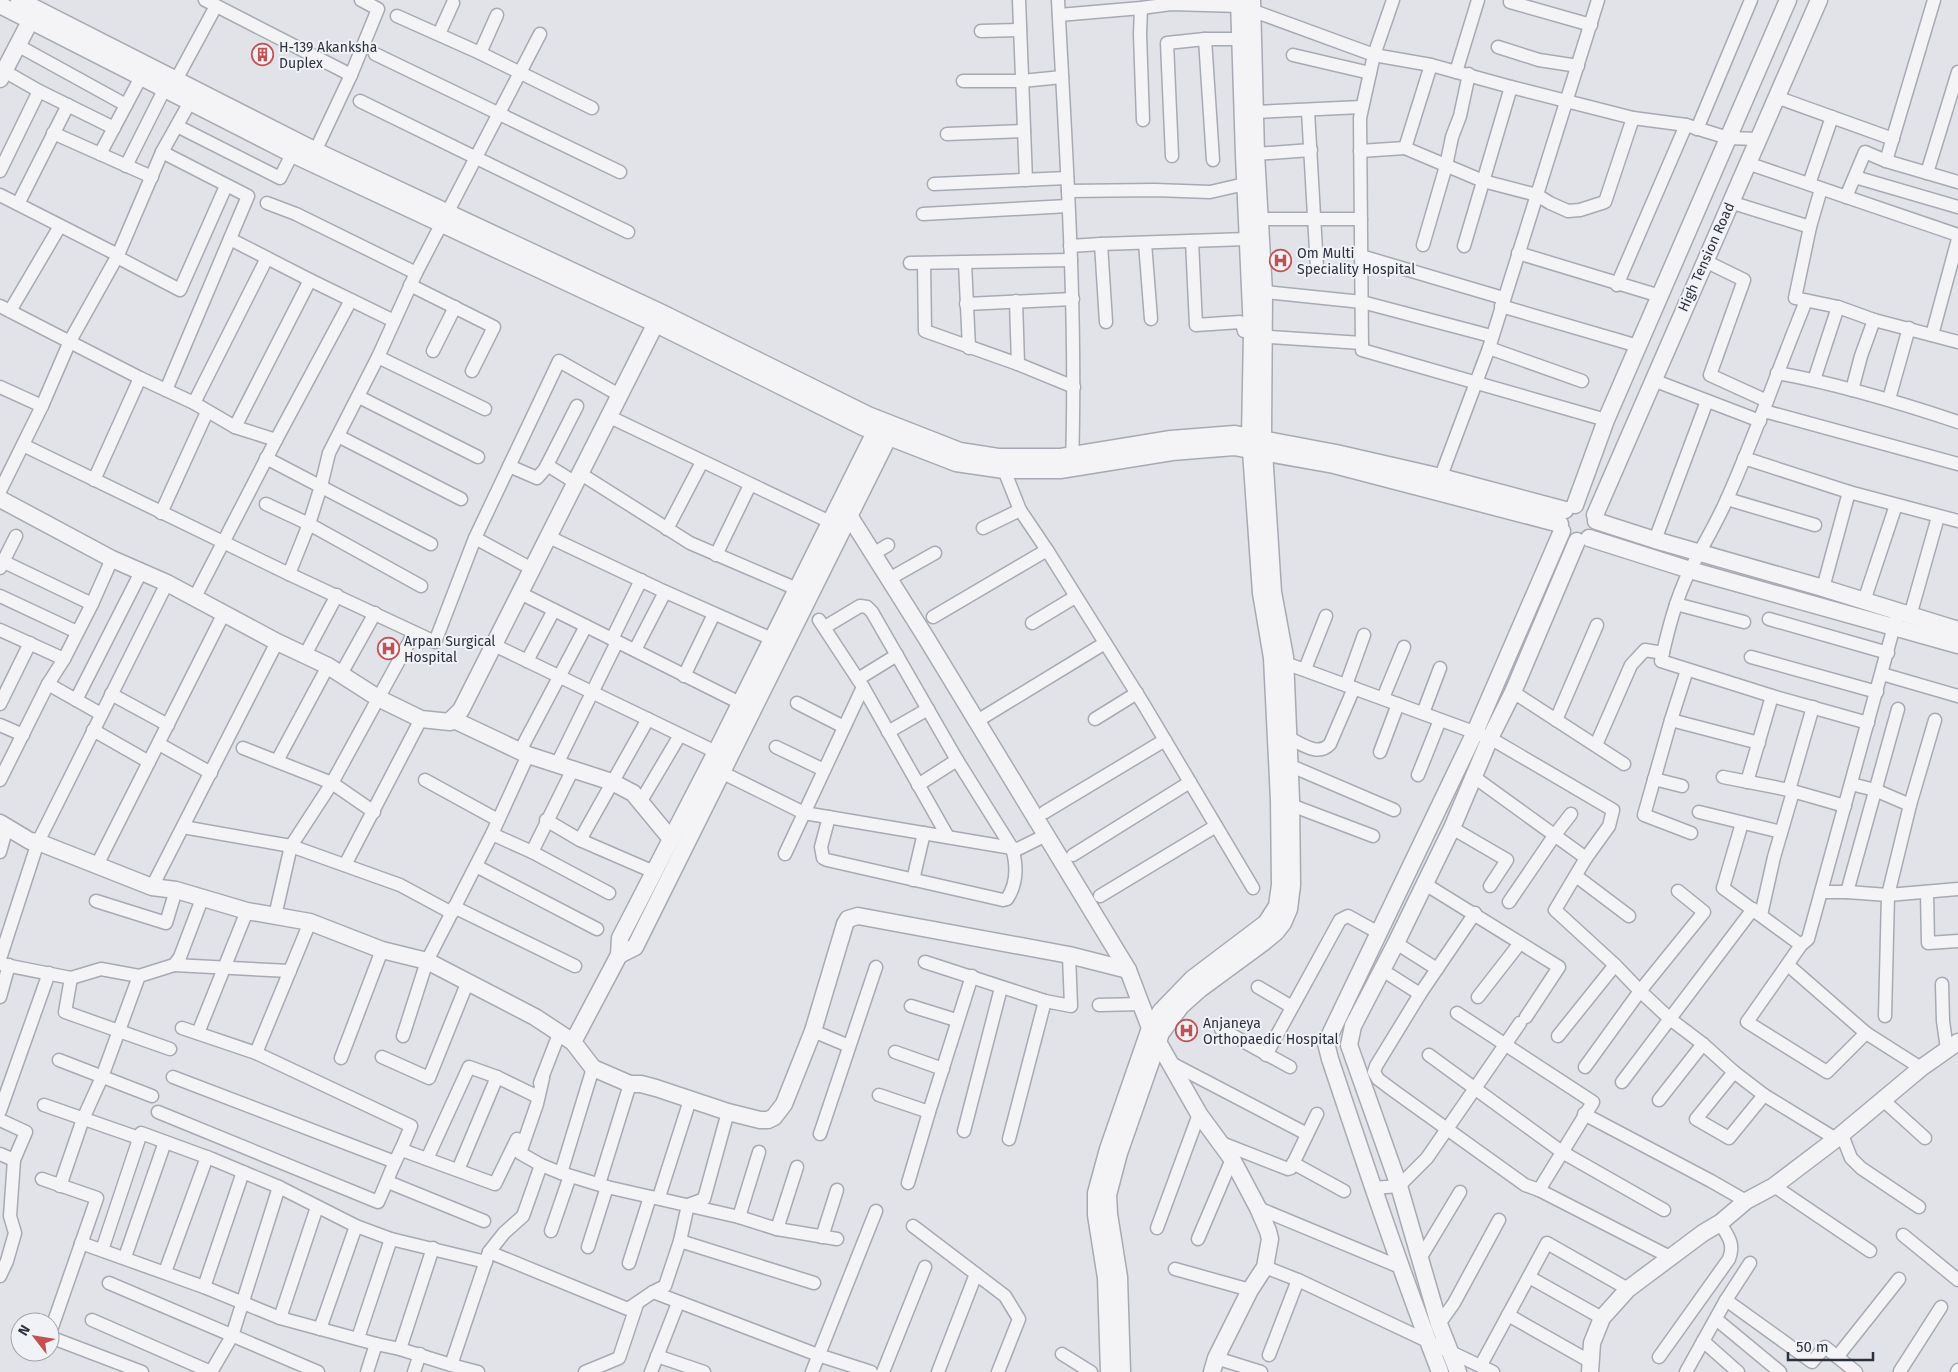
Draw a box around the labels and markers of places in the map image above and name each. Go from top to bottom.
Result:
place label: H-139 Akanksha Duplex [279,39,377,72]
building icon: H-139 Akanksha Duplex [251,43,275,67]
place label: Om Multi Speciality Hospital [1297,245,1415,278]
hospital icon: Om Multi Speciality Hospital [1269,249,1293,273]
place label: Arpan Surgical Hospital [404,633,495,666]
hospital icon: Arpan Surgical Hospital [376,637,400,661]
place label: Anjaneya Orthopaedic Hospital [1203,1015,1339,1048]
hospital icon: Anjaneya Orthopaedic Hospital [1175,1019,1199,1043]

